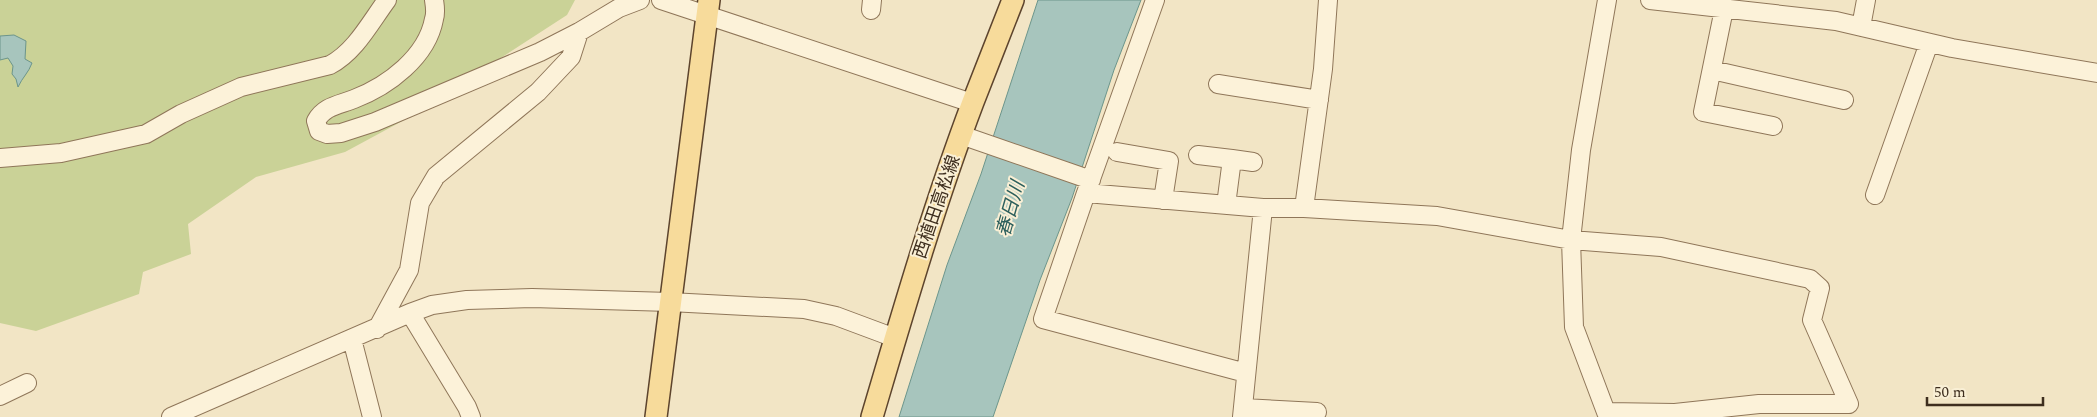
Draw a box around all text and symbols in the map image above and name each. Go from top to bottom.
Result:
street label: 西植田高松線 [907,152,967,262]
water label: 春日川 [989,176,1033,240]
scale bar [1927,374,2043,406]
text: 50 m [1934,381,1966,404]

